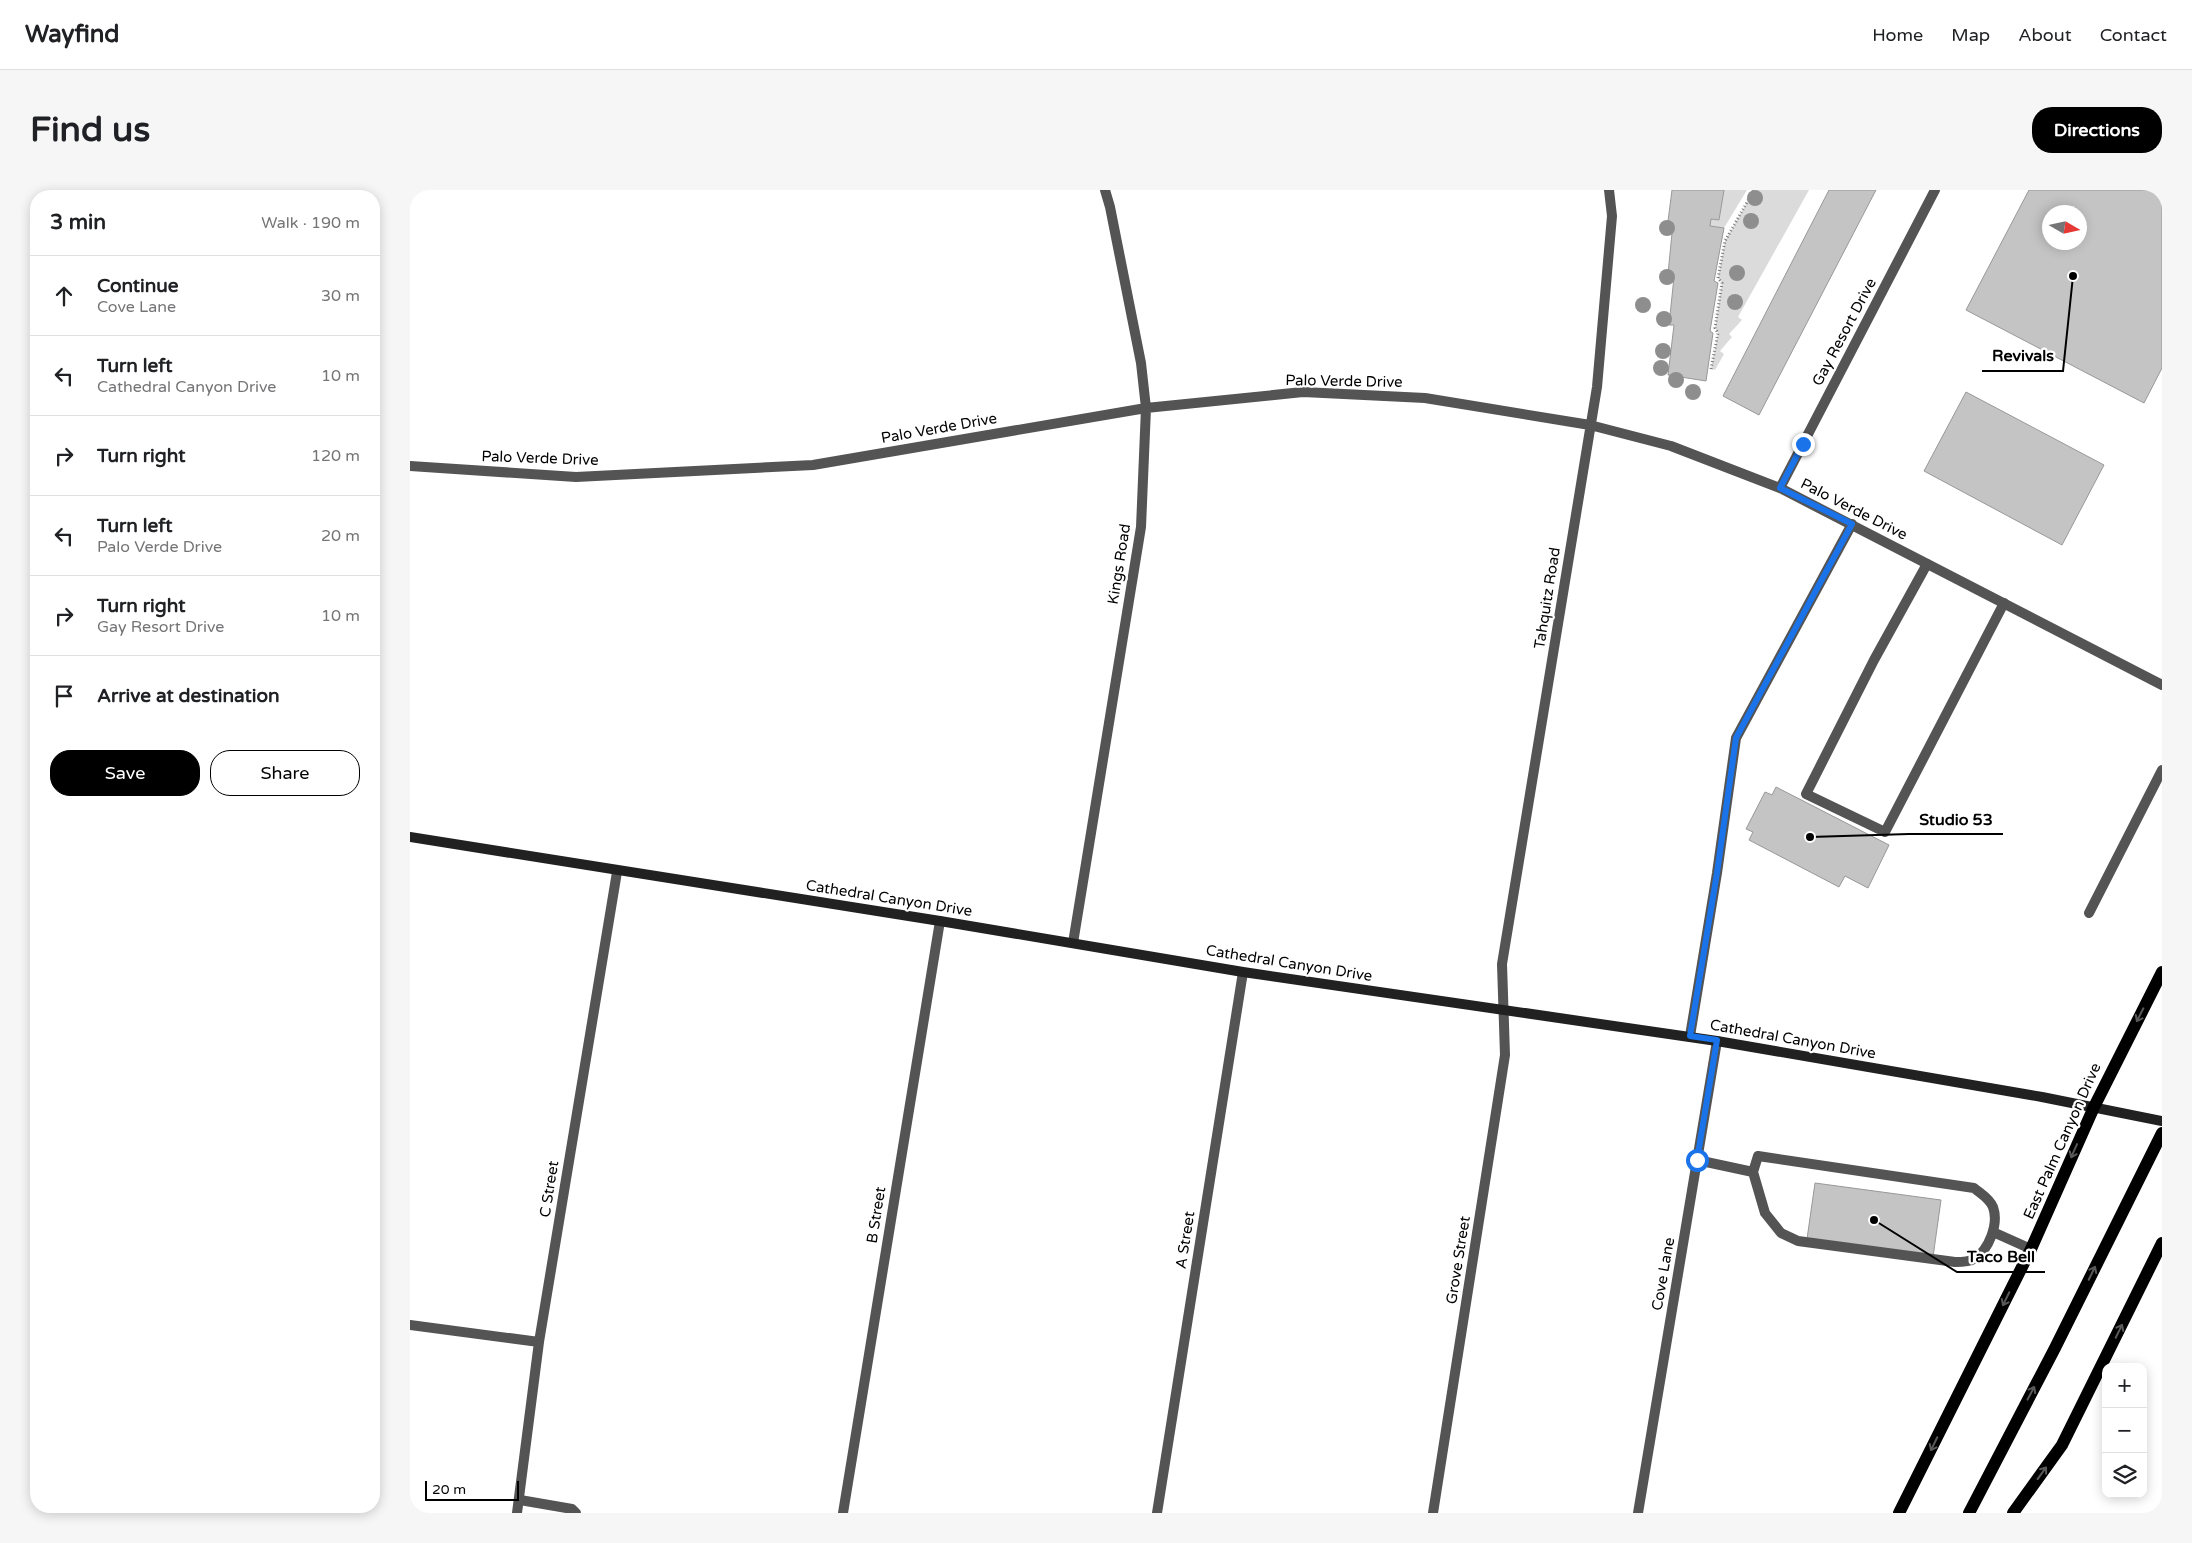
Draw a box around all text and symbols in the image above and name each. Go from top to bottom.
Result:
text: Wayfind [25,20,120,49]
text: Home [1872,24,1923,46]
text: Map [1951,24,1990,46]
text: About [2018,24,2072,46]
text: Contact [2100,24,2167,46]
button: Directions [2032,107,2162,153]
text: Find us [30,109,150,151]
north arrow [2042,205,2087,250]
text: 3 min [50,210,106,235]
text: Walk · 190 m [261,213,360,233]
text: Continue [97,275,179,297]
street label: Gay Resort Drive [1808,275,1880,389]
icon: ahead [50,282,78,310]
text: 30 m [321,286,360,306]
text: Cove Lane [97,297,176,317]
callout: Revivals [1982,340,2063,371]
text: Revivals [1992,346,2054,366]
text: Turn left [97,355,173,377]
icon: left [50,362,78,390]
text: 10 m [321,366,360,386]
street label: Palo Verde Drive [1285,371,1403,391]
text: Cathedral Canyon Drive [97,377,276,397]
street label: Palo Verde Drive [880,409,998,447]
route end [1792,433,1815,456]
icon: right [50,442,78,470]
text: Turn right [97,445,185,467]
text: 120 m [311,446,360,466]
street label: Palo Verde Drive [481,447,599,469]
street label: Palo Verde Drive [1798,474,1910,544]
text: Turn left [97,515,173,537]
icon: left [50,522,78,550]
street label: Kings Road [1104,522,1134,606]
text: 20 m [321,526,360,546]
text: Palo Verde Drive [97,537,222,557]
street label: Tahquitz Road [1530,546,1564,650]
text: Turn right [97,595,185,617]
icon: right [50,602,78,630]
text: 10 m [321,606,360,626]
text: Gay Resort Drive [97,617,224,637]
icon: arrive [50,682,78,710]
text: Arrive at destination [97,685,280,707]
button: Save [50,750,200,796]
button: Share [210,750,360,796]
callout: Studio 53 [1909,803,2003,834]
text: Studio 53 [1919,810,1993,830]
street label: Cathedral Canyon Drive [805,876,973,920]
street label: Cathedral Canyon Drive [1205,941,1373,985]
one-way arrow [2135,1007,2144,1022]
street label: Cathedral Canyon Drive [1709,1016,1877,1062]
street label: East Palm Canyon Drive [2019,1060,2105,1222]
one-way arrow [2069,1143,2079,1158]
route start [1686,1149,1709,1172]
street label: C Street [536,1159,562,1219]
street label: B Street [863,1185,889,1245]
street label: A Street [1172,1210,1198,1270]
street label: Grove Street [1442,1214,1474,1305]
street label: Cove Lane [1648,1236,1678,1312]
callout: Taco Bell [1957,1241,2045,1272]
text: Taco Bell [1966,1247,2035,1267]
one-way arrow [2087,1266,2097,1281]
one-way arrow [2001,1291,2010,1306]
one-way arrow [2115,1324,2124,1339]
map controls [2102,1363,2147,1498]
button: + [2102,1363,2147,1408]
one-way arrow [2027,1386,2036,1401]
button: − [2102,1408,2147,1453]
one-way arrow [1928,1436,1938,1451]
button: layers [2102,1453,2147,1498]
one-way arrow [2037,1467,2047,1481]
scale bar [425,1478,519,1501]
text: 20 m [432,1481,466,1498]

